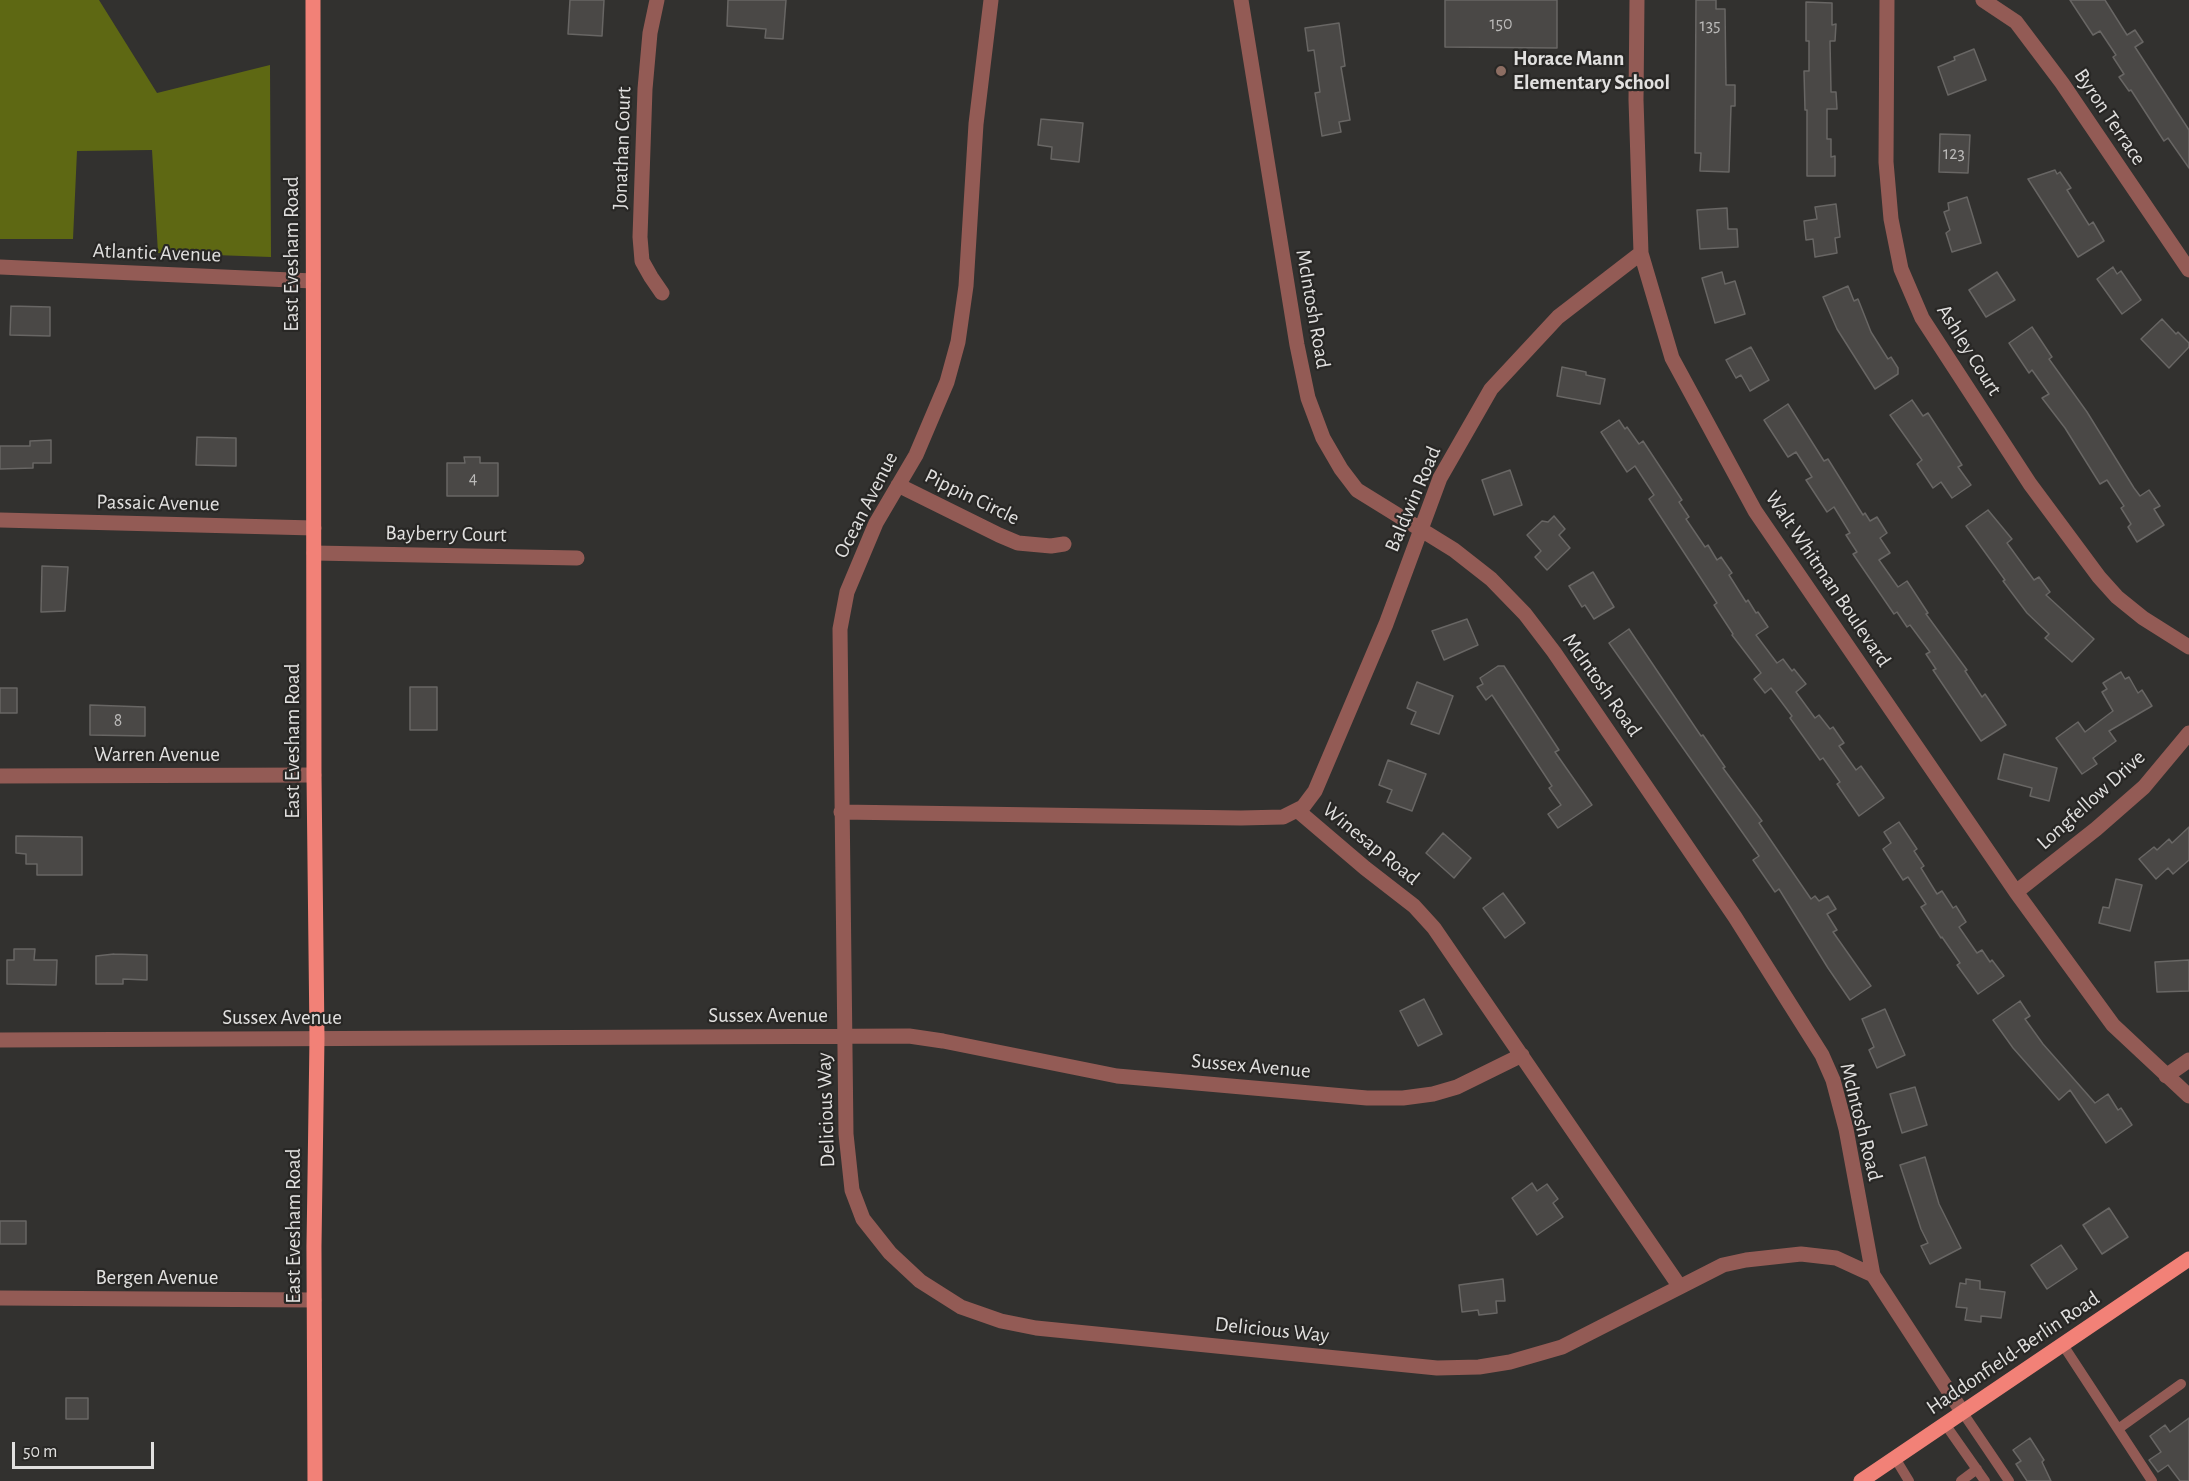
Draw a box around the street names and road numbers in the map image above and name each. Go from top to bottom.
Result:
street label: Byron Terrace [2069,64,2151,170]
street label: Jonathan Court [607,86,637,210]
street label: East Evesham Road [279,176,305,332]
street label: Atlantic Avenue [92,238,222,268]
street label: McIntosh Road [1290,247,1336,371]
street label: Ashley Court [1931,300,2007,400]
street label: Baldwin Road [1379,442,1447,556]
street label: Ocean Avenue [828,448,904,562]
street label: Pippin Circle [920,463,1024,531]
street label: Walt Whitman Boulevard [1760,486,1896,672]
street label: Passaic Avenue [96,489,220,517]
street label: Bayberry Court [385,520,507,548]
street label: McIntosh Road [1557,628,1647,742]
street label: East Evesham Road [280,663,306,819]
street label: Warren Avenue [94,742,220,768]
street label: Longfellow Drive [2032,745,2150,855]
street label: Winesap Road [1317,797,1425,891]
street label: Sussex Avenue [708,1003,828,1029]
street label: Sussex Avenue [222,1005,342,1031]
street label: Sussex Avenue [1190,1048,1312,1084]
street label: Delicious Way [811,1052,841,1168]
street label: McIntosh Road [1834,1061,1888,1183]
street label: East Evesham Road [281,1148,307,1304]
street label: Bergen Avenue [96,1265,218,1291]
street label: Haddonfield-Berlin Road [1922,1286,2104,1420]
street label: Delicious Way [1214,1311,1330,1349]

